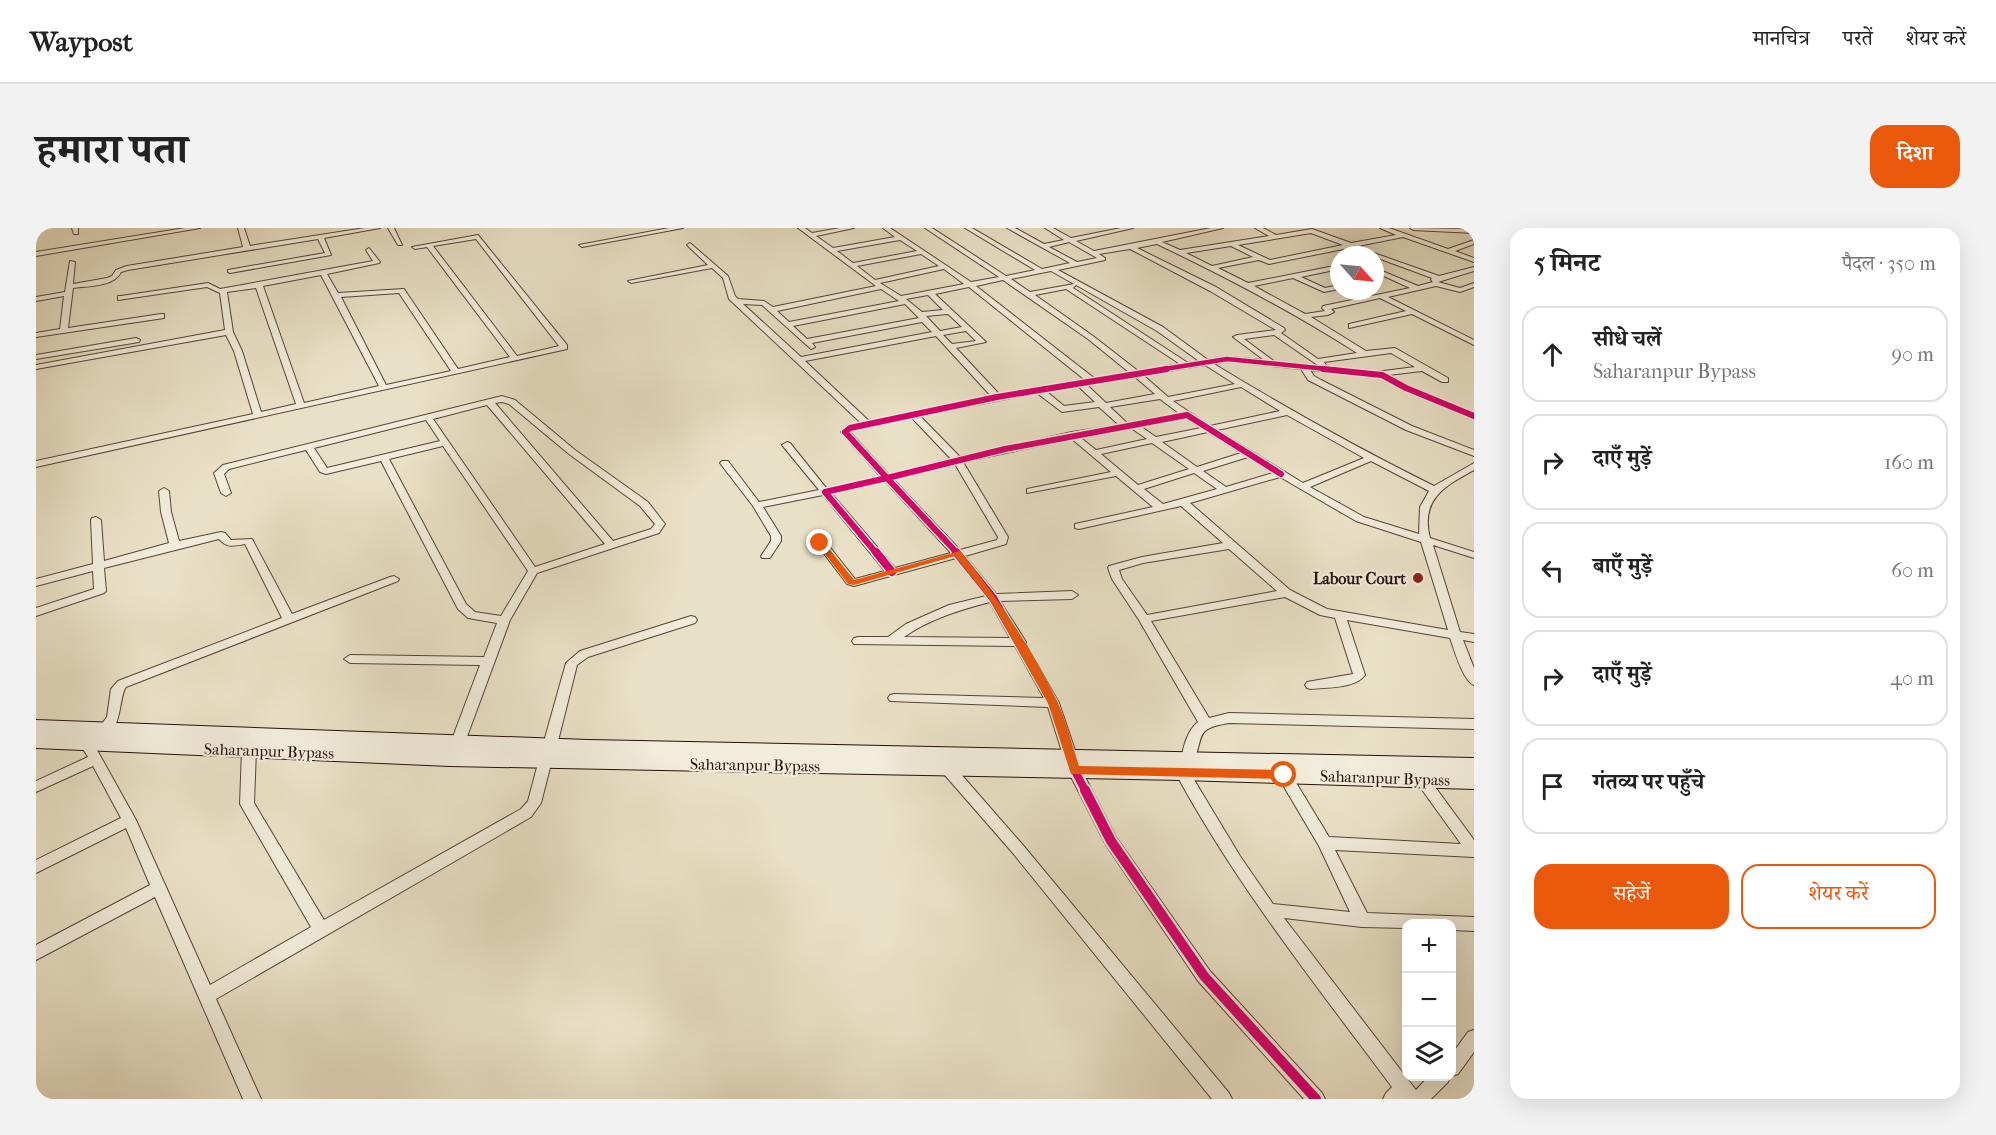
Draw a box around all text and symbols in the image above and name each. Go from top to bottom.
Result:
text: Waypost [30,25,133,58]
text: मानचित्र [1753,26,1810,50]
text: परतें [1843,26,1873,50]
text: शेयर करें [1906,26,1966,50]
text: हमारा पता [36,125,188,174]
button: दिशा [1870,125,1960,188]
north arrow [1330,246,1384,300]
text: 5 मिनट [1534,247,1600,278]
text: पैदल · 350 m [1842,252,1936,275]
text: सीधे चलें [1593,326,1662,352]
icon: ahead [1536,338,1569,371]
text: 90 m [1892,343,1934,366]
text: Saharanpur Bypass [1593,360,1756,383]
text: दाएँ मुड़ें [1593,445,1652,471]
icon: right [1536,446,1569,479]
text: 160 m [1884,451,1934,474]
route end [806,529,832,555]
text: बाएँ मुड़ें [1593,553,1652,579]
icon: left [1536,554,1569,587]
text: 60 m [1891,559,1934,582]
place label: Labour Court [1313,569,1406,588]
marker: Labour Court [1411,571,1425,585]
text: दाएँ मुड़ें [1593,661,1652,687]
icon: right [1536,662,1569,695]
text: 40 m [1890,667,1934,690]
street label: Saharanpur Bypass [204,739,334,763]
street label: Saharanpur Bypass [690,754,820,776]
route start [1270,761,1296,787]
street label: Saharanpur Bypass [1320,766,1450,790]
text: गंतव्य पर पहुँचे [1593,769,1704,795]
icon: arrive [1536,770,1569,803]
button: सहेजें [1534,864,1729,929]
button: शेयर करें [1741,864,1936,929]
map controls [1402,919,1456,1081]
button: + [1402,919,1456,973]
button: − [1402,973,1456,1027]
button: layers [1402,1027,1456,1081]

